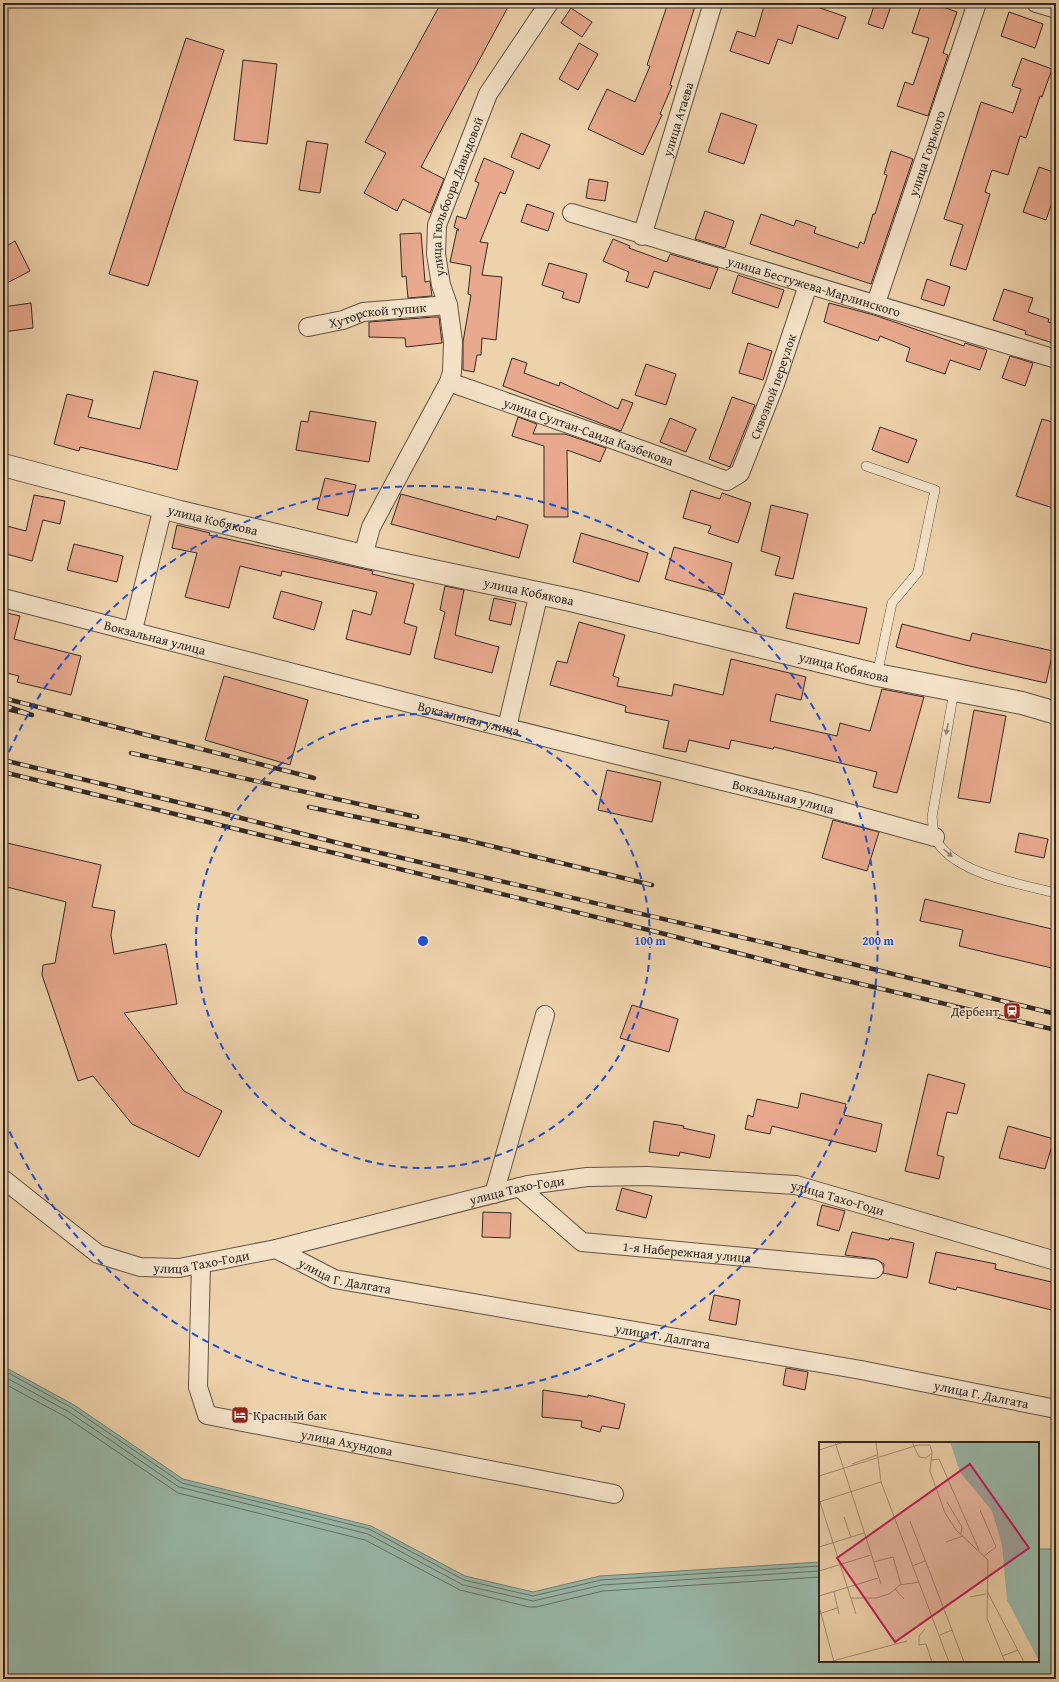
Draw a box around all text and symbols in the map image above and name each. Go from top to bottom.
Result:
street label: улица Атаева [657,79,698,160]
street label: улица Горького [903,107,950,200]
street label: улица Гюльбоора Давыдовой [426,114,488,279]
street label: улица Бестужева-Марлинского [724,251,903,321]
street label: Хуторской тупик [327,297,427,332]
street label: Сквозной переулок [745,331,801,442]
street label: улица Султан-Саида Казбекова [500,392,677,471]
street label: улица Кобякова [165,499,261,540]
street label: улица Кобякова [481,572,577,610]
street label: Вокзальная улица [102,615,209,660]
street label: улица Кобякова [796,647,891,687]
street label: Вокзальная улица [416,696,522,740]
one-way arrow [944,723,950,735]
street label: Вокзальная улица [730,774,837,818]
one-way arrow [943,848,952,857]
text: 100 m [634,932,667,949]
text: 200 m [862,932,895,949]
centre of rings [416,934,430,948]
station icon: Дербент [1002,1001,1022,1021]
place label: Дербент [950,1002,1000,1021]
street label: улица Тахо-Годи [466,1171,566,1209]
street label: улица Тахо-Годи [789,1175,887,1220]
street label: 1-я Набережная улица [622,1236,753,1267]
street label: улица Тахо-Годи [152,1245,251,1278]
street label: улица Г. Далгата [295,1252,393,1298]
street label: улица Г. Далгата [613,1318,713,1353]
street label: улица Г. Далгата [932,1375,1031,1413]
hotel icon: Красный бак [230,1405,250,1425]
place label: Красный бак [253,1406,327,1425]
street label: улица Ахундова [299,1424,395,1460]
inset map [819,1442,1039,1662]

